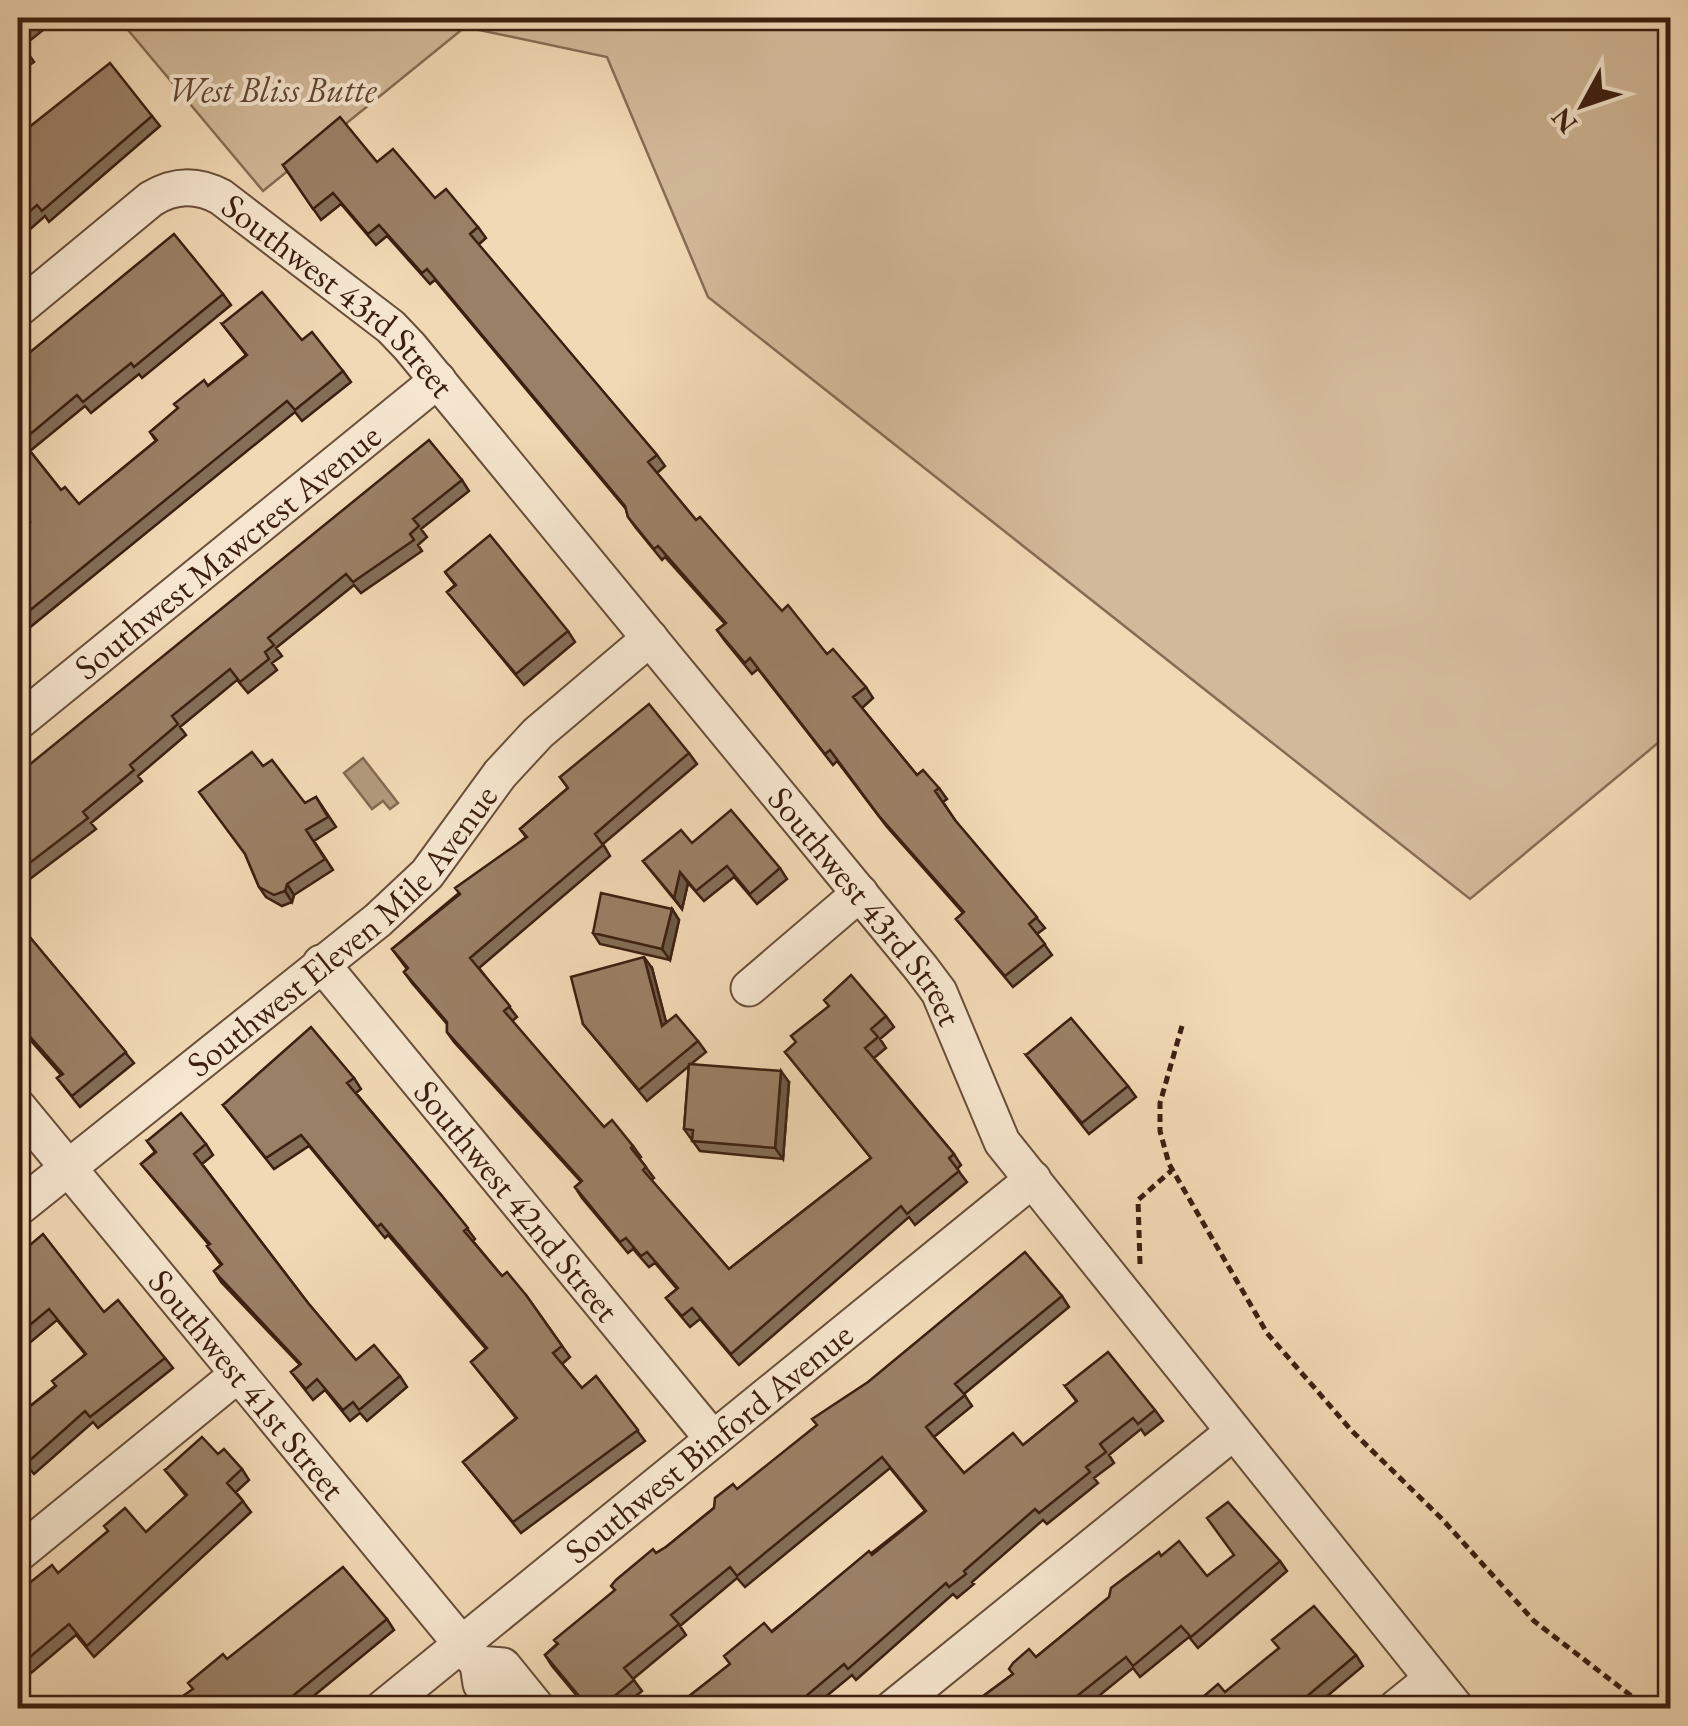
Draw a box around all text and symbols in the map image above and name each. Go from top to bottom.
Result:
north arrow [1533,55,1633,155]
park label: West Bliss Butte [167,67,378,112]
text: N [1543,101,1585,141]
street label: Southwest 43rd Street [213,183,465,406]
street label: Southwest Mawcrest Avenue [65,413,390,689]
street label: Southwest Eleven Mile Avenue [177,775,507,1086]
street label: Southwest 43rd Street [759,777,974,1032]
street label: Southwest 42nd Street [404,1070,630,1331]
street label: Southwest 41st Street [139,1260,356,1509]
street label: Southwest Binford Avenue [555,1312,862,1573]

